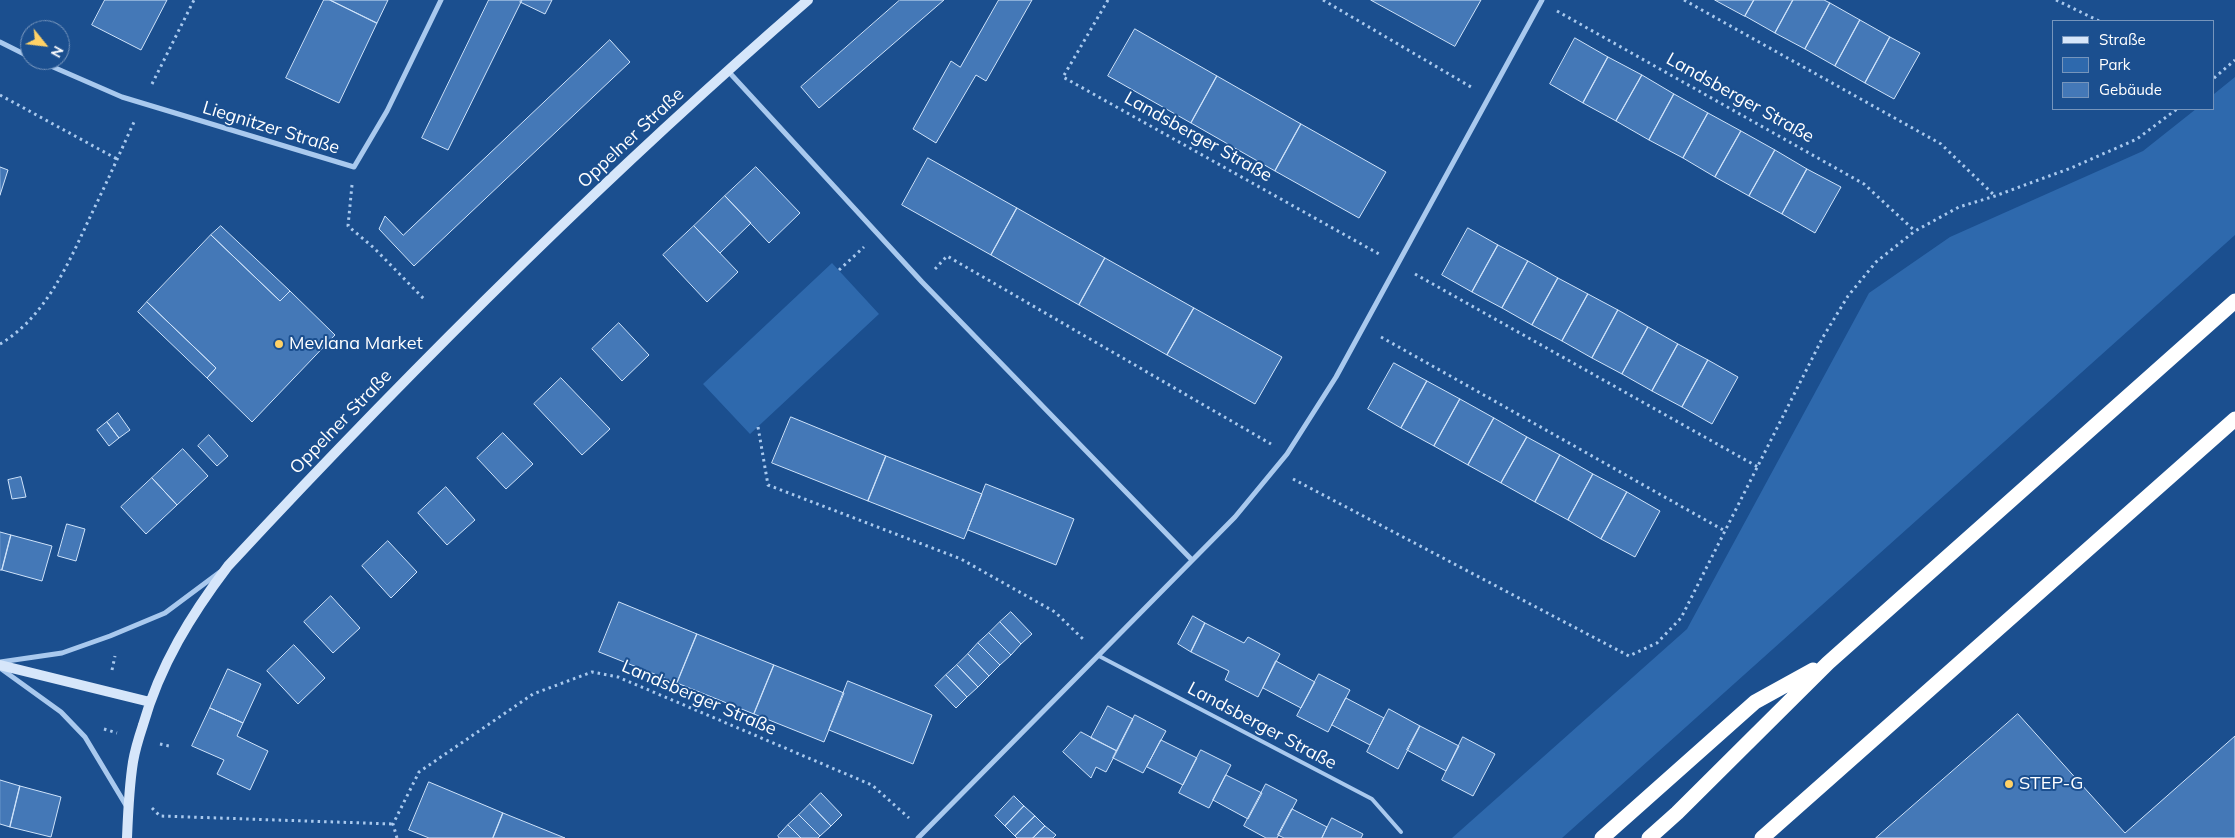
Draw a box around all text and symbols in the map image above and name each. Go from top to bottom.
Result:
north arrow [20,20,70,70]
legend [2052,20,2215,110]
text: Straße [2099,30,2146,49]
text: N [47,43,68,61]
street label: Landsberger Straße [1662,48,1818,148]
text: Park [2099,55,2131,74]
text: Gebäude [2099,80,2162,99]
street label: Oppelner Straße [574,83,688,193]
street label: Landsberger Straße [1120,87,1276,187]
street label: Liegnitzer Straße [200,97,342,159]
place label: Mevlana Market [289,333,423,355]
marker: Mevlana Market [273,338,285,350]
street label: Oppelner Straße [286,365,396,479]
street label: Landsberger Straße [619,656,779,740]
street label: Landsberger Straße [1184,678,1340,774]
place label: STEP-G [2019,773,2083,795]
marker: STEP-G [2003,778,2015,790]

